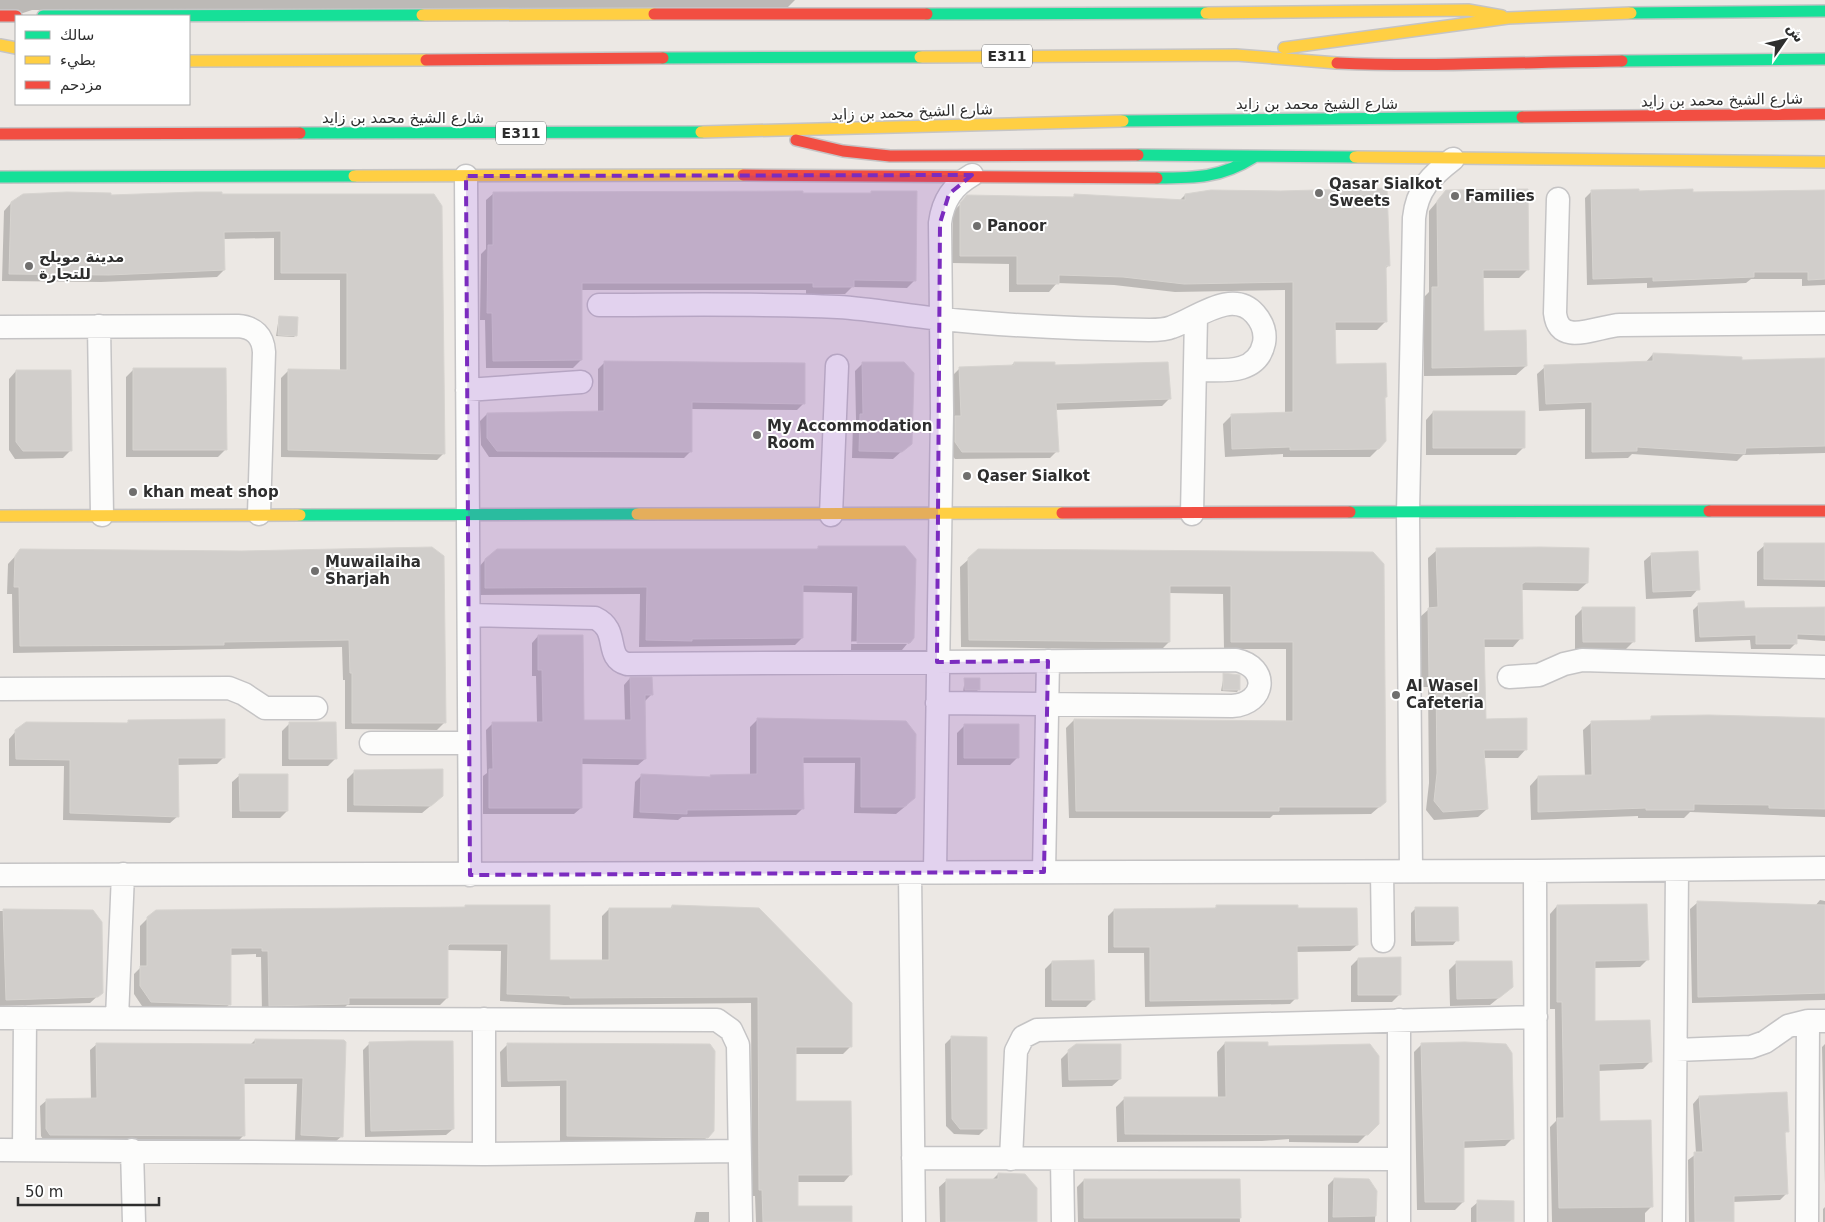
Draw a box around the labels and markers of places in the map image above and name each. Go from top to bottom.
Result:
place label: Qasar Sialkot Sweets [1329,175,1442,210]
marker: Qasar Sialkot Sweets [1313,187,1325,199]
place label: Families [1465,187,1535,205]
marker: Families [1449,190,1461,202]
place label: Panoor [987,217,1047,235]
marker: Panoor [971,220,983,232]
place label: مدينة مويلح للتجارة [39,248,124,283]
marker: مدينة مويلح للتجارة [23,260,35,272]
place label: My Accommodation Room [767,417,932,452]
marker: My Accommodation Room [751,429,763,441]
place label: Qaser Sialkot [977,467,1090,485]
marker: Qaser Sialkot [961,470,973,482]
place label: khan meat shop [143,483,279,501]
marker: khan meat shop [127,486,139,498]
place label: Muwailaiha Sharjah [325,553,421,588]
marker: Muwailaiha Sharjah [309,565,321,577]
place label: Al Wasel Cafeteria [1406,677,1484,712]
marker: Al Wasel Cafeteria [1390,689,1402,701]

